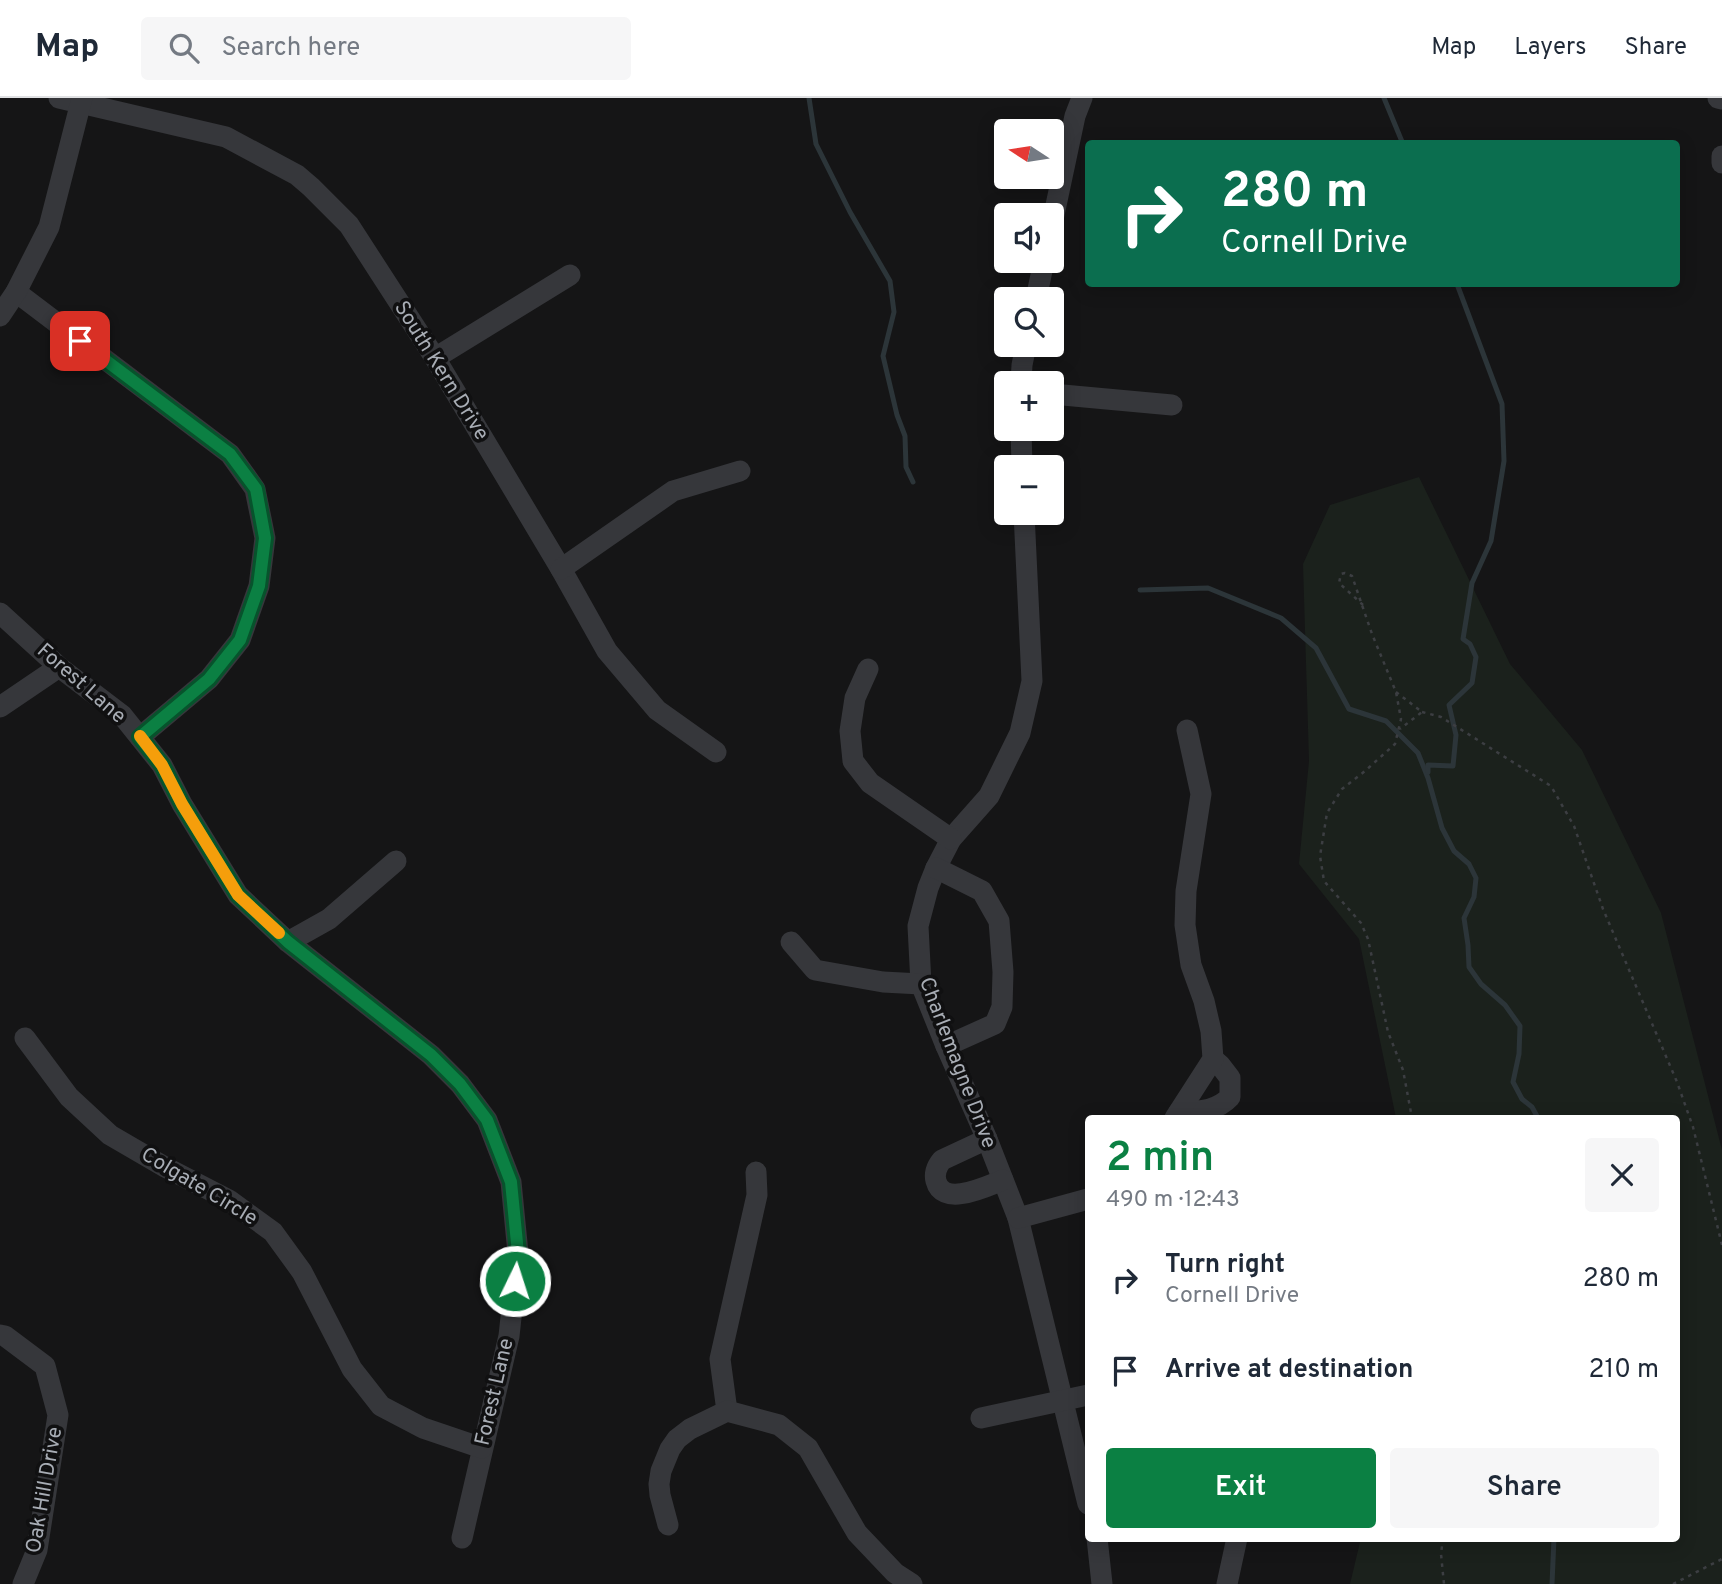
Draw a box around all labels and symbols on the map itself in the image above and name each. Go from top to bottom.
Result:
north arrow [994,119,1064,189]
street label: South Kern Drive [387,296,495,446]
pin [50,311,110,371]
street label: Forest Lane [31,638,131,730]
street label: Charlemagne Drive [912,974,1002,1152]
street label: Colgate Circle [136,1142,262,1232]
position arrow [478,1244,552,1318]
street label: Forest Lane [470,1336,520,1448]
street label: Oak Hill Drive [21,1425,69,1555]

